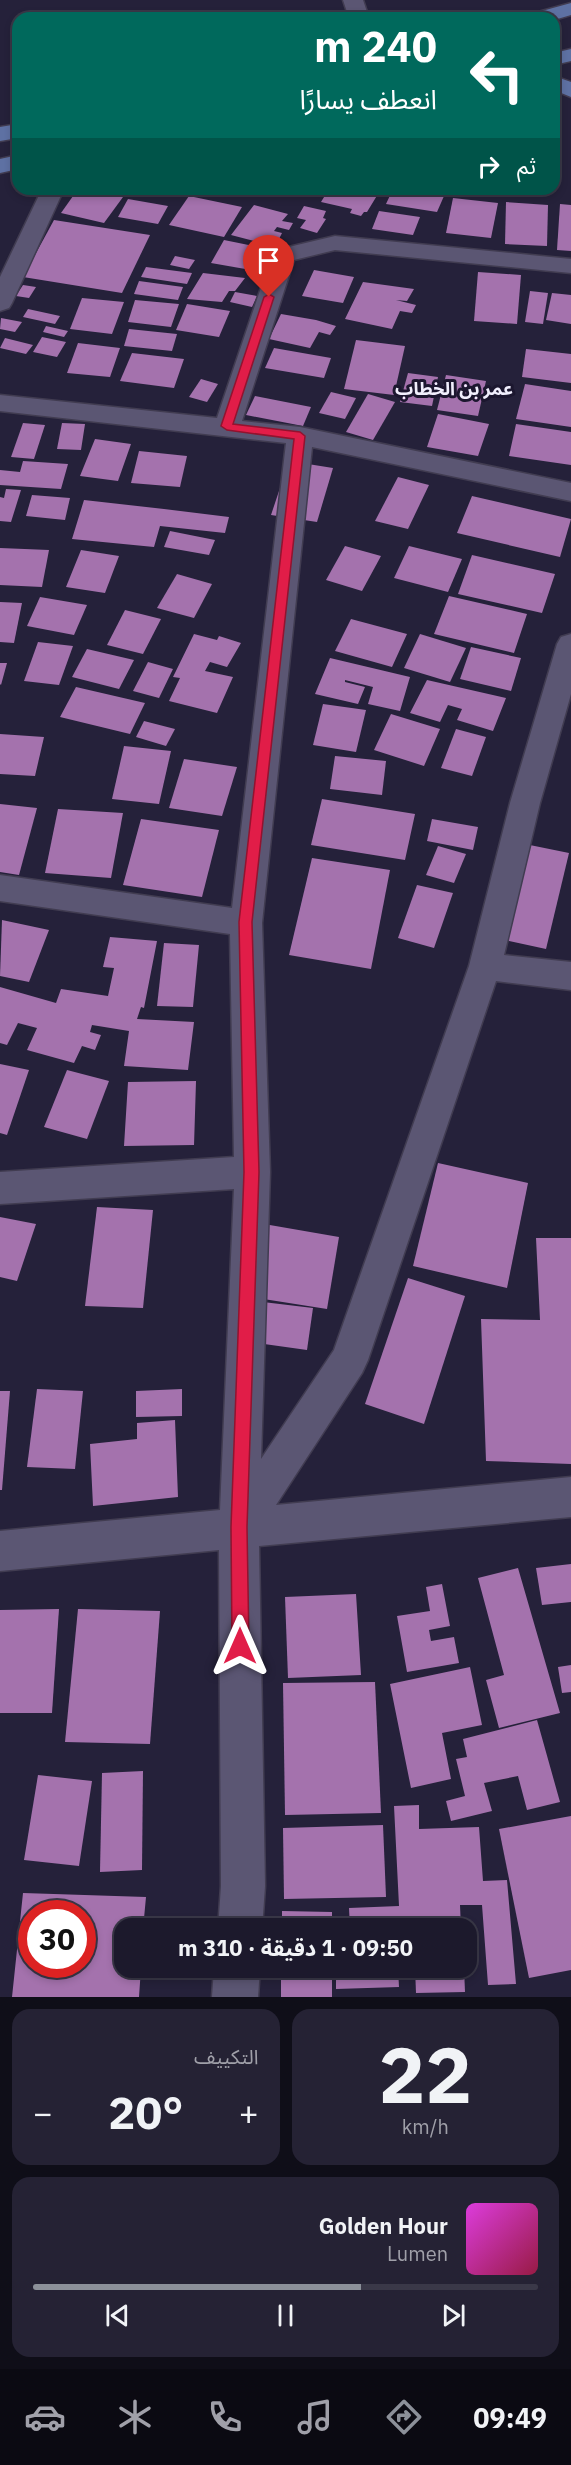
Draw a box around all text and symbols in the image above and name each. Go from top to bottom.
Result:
text: 240 m [314,19,437,74]
icon: left [458,36,536,114]
text: انعطف يسارًا [300,81,437,116]
icon: right [472,150,505,183]
text: ثم [517,151,536,180]
pin [243,235,294,297]
icon: arrive [252,244,285,277]
district label: عمر بن الخطاب [395,377,513,400]
position arrow [208,1614,272,1678]
speed limit sign: 30 [18,1900,96,1978]
text: 09:50 · 1 دقيقة · 310 m [178,1933,413,1962]
text: 22 [378,2023,472,2124]
text: التكييف [194,2043,259,2070]
text: 20° [108,2083,183,2141]
text: − [33,2091,53,2134]
text: + [239,2091,259,2134]
text: km/h [402,2113,449,2140]
text: Golden Hour [319,2211,448,2240]
text: Lumen [387,2240,448,2267]
icon: previous [101,2299,134,2332]
icon: pause [269,2299,302,2332]
icon: next [437,2299,470,2332]
icon: car [24,2396,66,2438]
icon: climate [114,2396,156,2438]
icon: phone [204,2396,246,2438]
icon: music [294,2396,336,2438]
icon: directions [383,2396,425,2438]
text: 09:49 [473,2400,547,2435]

